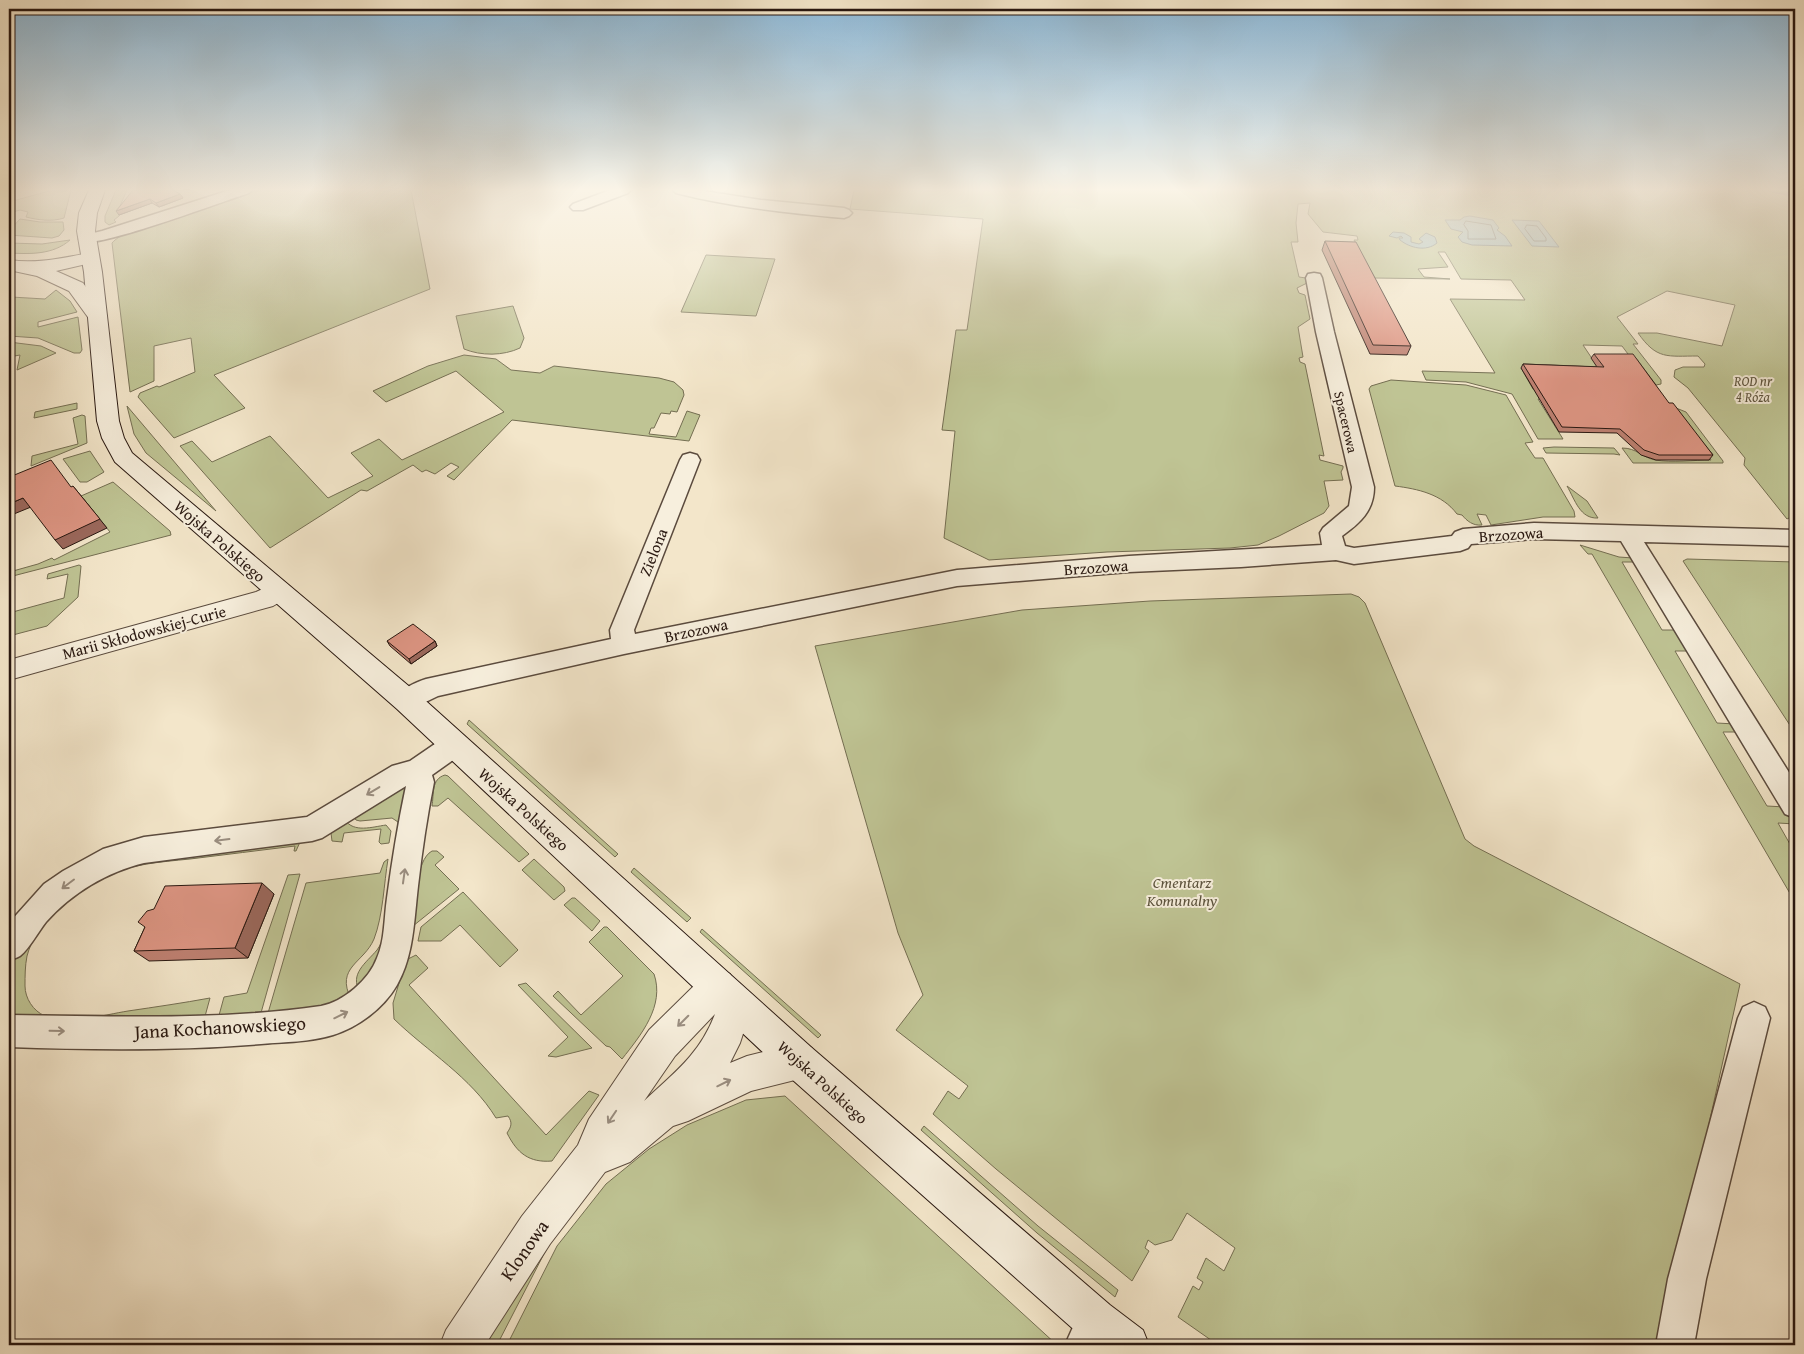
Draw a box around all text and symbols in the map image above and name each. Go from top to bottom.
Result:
park label: ROD nr 4 Róża [1733,371,1773,407]
street label: Spacerowa [1329,389,1363,455]
street label: Wojska Polskiego [169,494,271,588]
street label: Brzozowa [1478,520,1544,548]
street label: Zielona [633,524,674,580]
street label: Brzozowa [1063,553,1129,581]
street label: Marii Skłodowskiej-Curie [59,599,229,665]
street label: Brzozowa [662,611,730,648]
street label: Wojska Polskiego [473,762,575,856]
one-way arrow [366,786,380,797]
one-way arrow [214,835,230,845]
one-way arrow [399,868,409,884]
park label: Cmentarz Komunalny [1146,870,1218,912]
one-way arrow [61,879,75,889]
street label: Jana Kochanowskiego [132,1009,306,1046]
one-way arrow [333,1009,348,1019]
one-way arrow [677,1015,689,1027]
one-way arrow [49,1027,65,1036]
street label: Wojska Polskiego [772,1035,874,1129]
one-way arrow [716,1078,731,1088]
one-way arrow [607,1110,617,1124]
street label: Klonowa [493,1214,555,1286]

